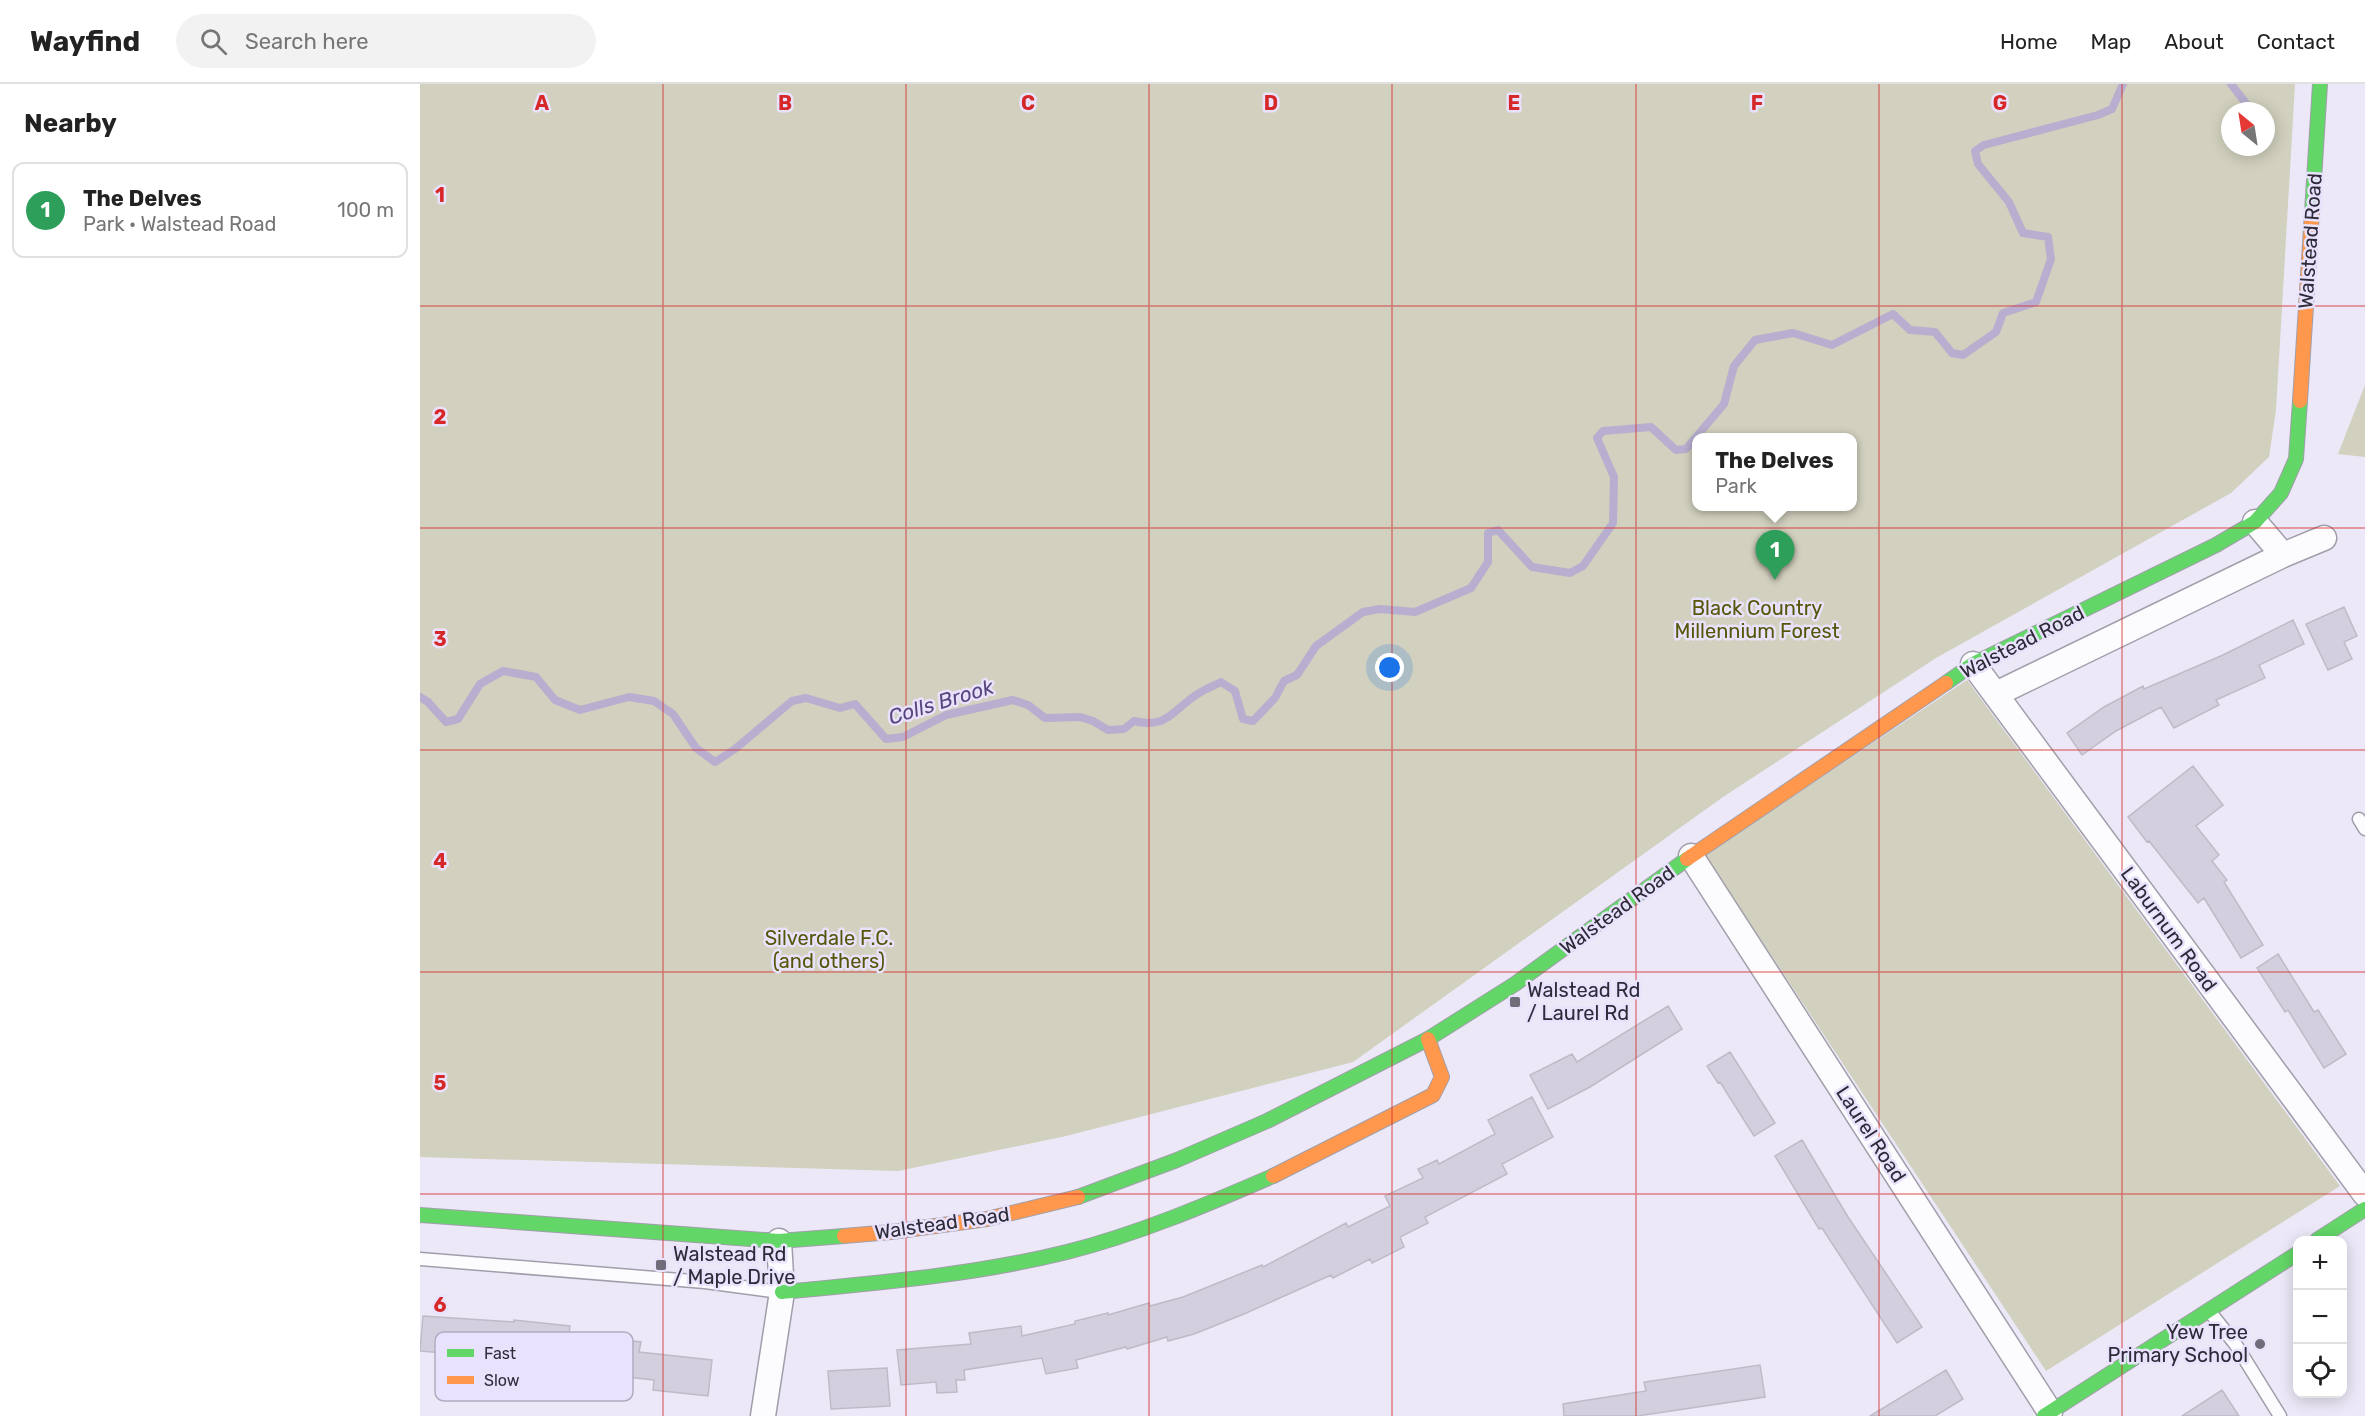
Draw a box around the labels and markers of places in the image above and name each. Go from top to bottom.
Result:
pin: 1 [1756,530,1794,580]
place label: Walstead Rd / Laurel Rd [1527,978,1640,1025]
marker: Walstead Rd / Laurel Rd [1508,995,1522,1009]
place label: Walstead Rd / Maple Drive [673,1242,795,1289]
marker: Walstead Rd / Maple Drive [654,1258,668,1272]
place label: Yew Tree Primary School [2107,1320,2248,1367]
marker: Yew Tree Primary School [2253,1337,2267,1351]

